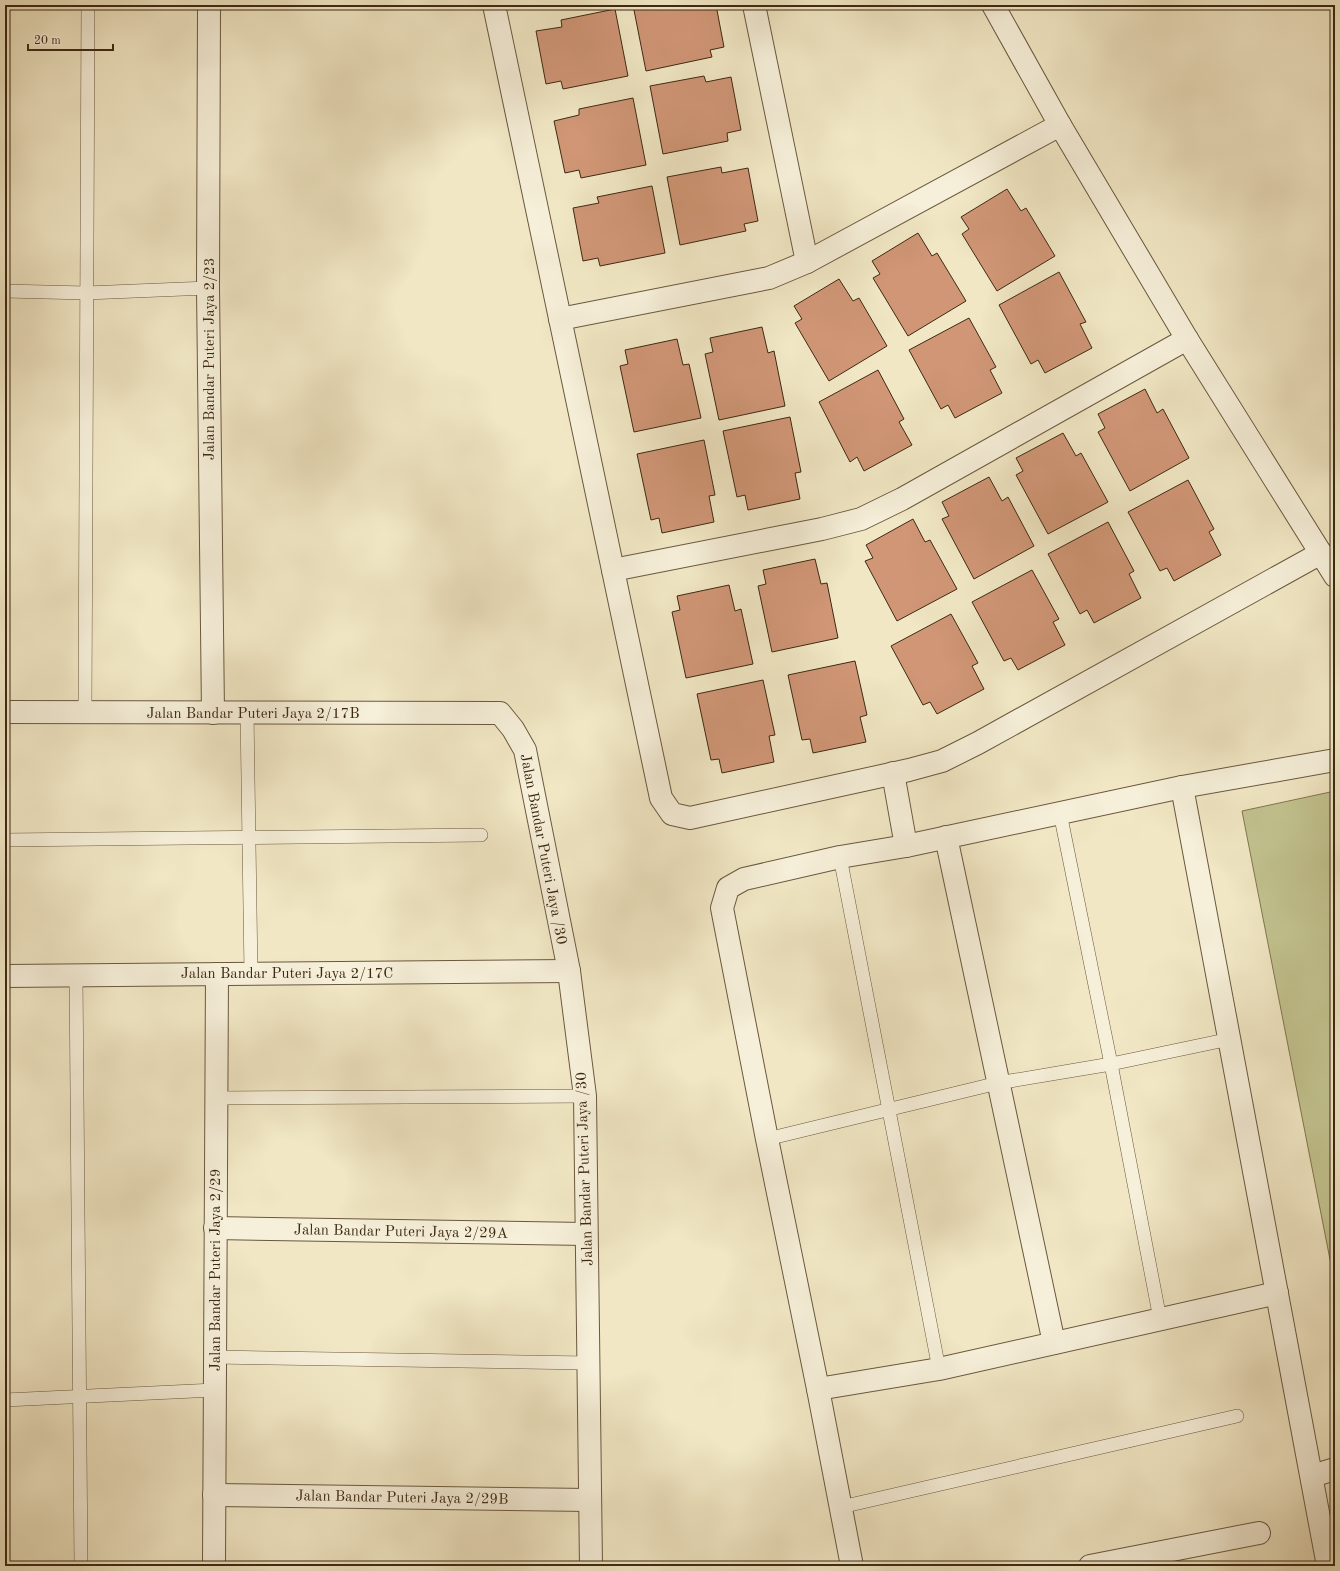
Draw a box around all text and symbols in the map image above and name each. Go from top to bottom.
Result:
scale bar [28,26,113,52]
text: 20 m [34,35,61,47]
street label: Jalan Bandar Puteri Jaya 2/23 [203,258,218,460]
street label: Jalan Bandar Puteri Jaya 2/17B [146,707,360,722]
street label: Jalan Bandar Puteri Jaya /30 [517,753,568,946]
street label: Jalan Bandar Puteri Jaya 2/17C [181,967,393,982]
street label: Jalan Bandar Puteri Jaya /30 [575,1072,596,1266]
street label: Jalan Bandar Puteri Jaya 2/29 [209,1169,224,1371]
street label: Jalan Bandar Puteri Jaya 2/29A [294,1223,509,1242]
street label: Jalan Bandar Puteri Jaya 2/29B [295,1489,509,1508]

